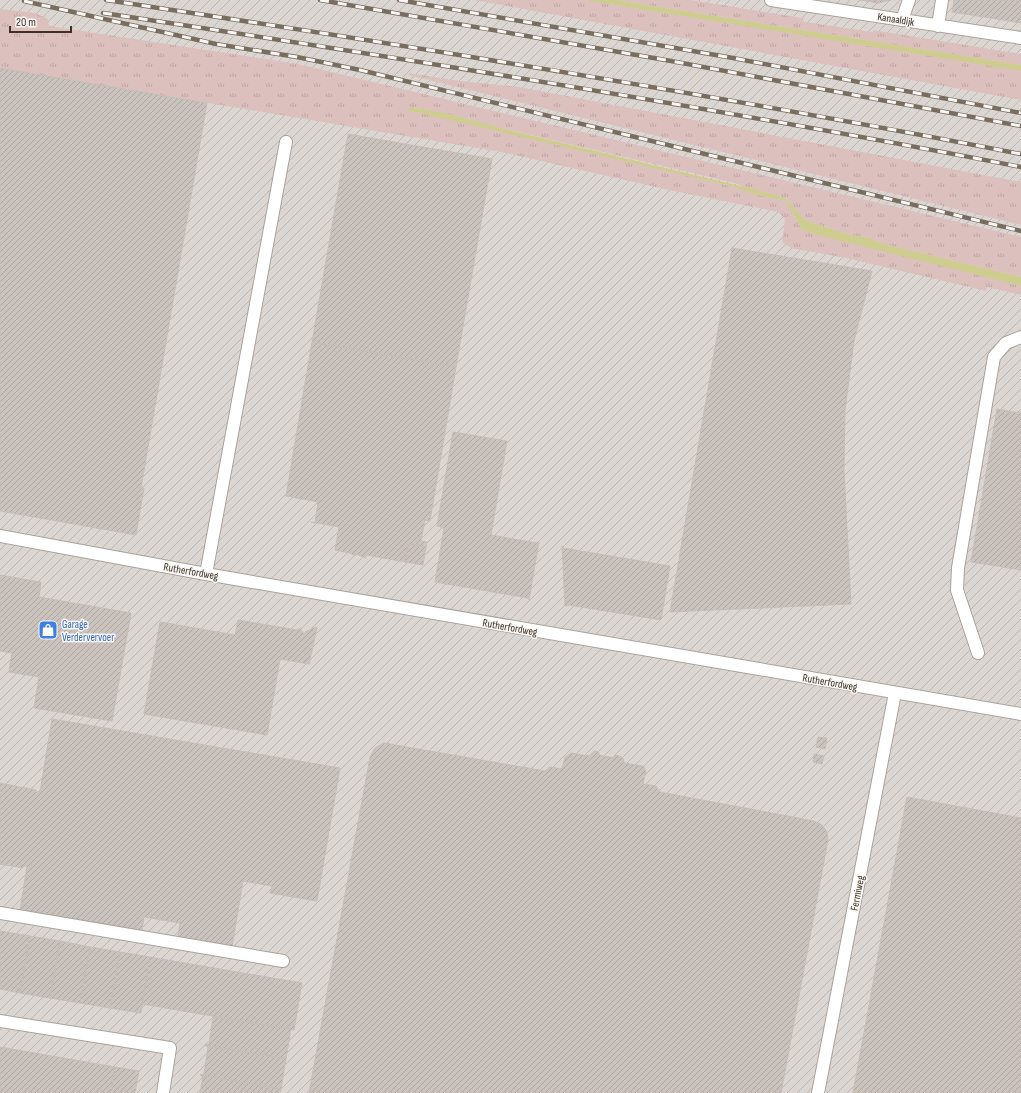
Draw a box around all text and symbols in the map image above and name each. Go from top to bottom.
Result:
scale bar [10,8,71,34]
street label: Kanaaldijk [877,10,916,29]
text: 20 m [16,15,36,30]
street label: Rutherfordweg [162,560,220,583]
street label: Rutherfordweg [481,616,539,639]
place label: Garage Verdervervoer [62,618,114,644]
shop icon: Garage Verdervervoer [37,619,59,641]
street label: Rutherfordweg [801,671,859,694]
street label: Fermiweg [848,874,867,912]

